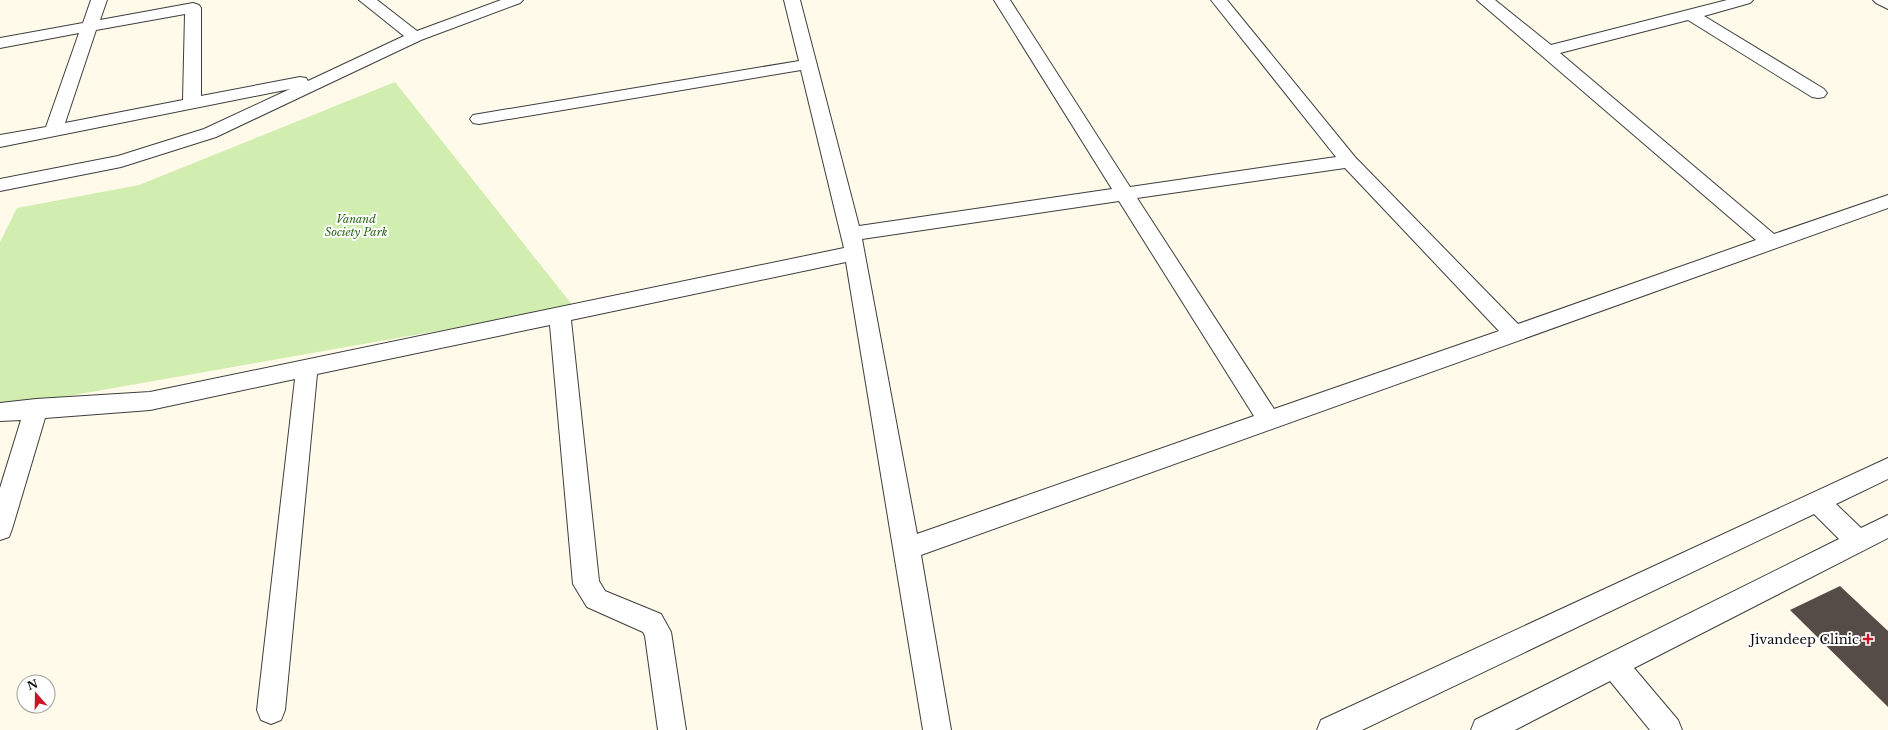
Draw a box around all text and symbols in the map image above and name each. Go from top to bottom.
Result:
park label: Vanand Society Park [325,212,388,239]
place label: Jivandeep Clinic [1748,631,1859,648]
marker: Jivandeep Clinic [1862,633,1874,645]
north arrow [16,674,56,714]
text: N [25,676,40,693]

